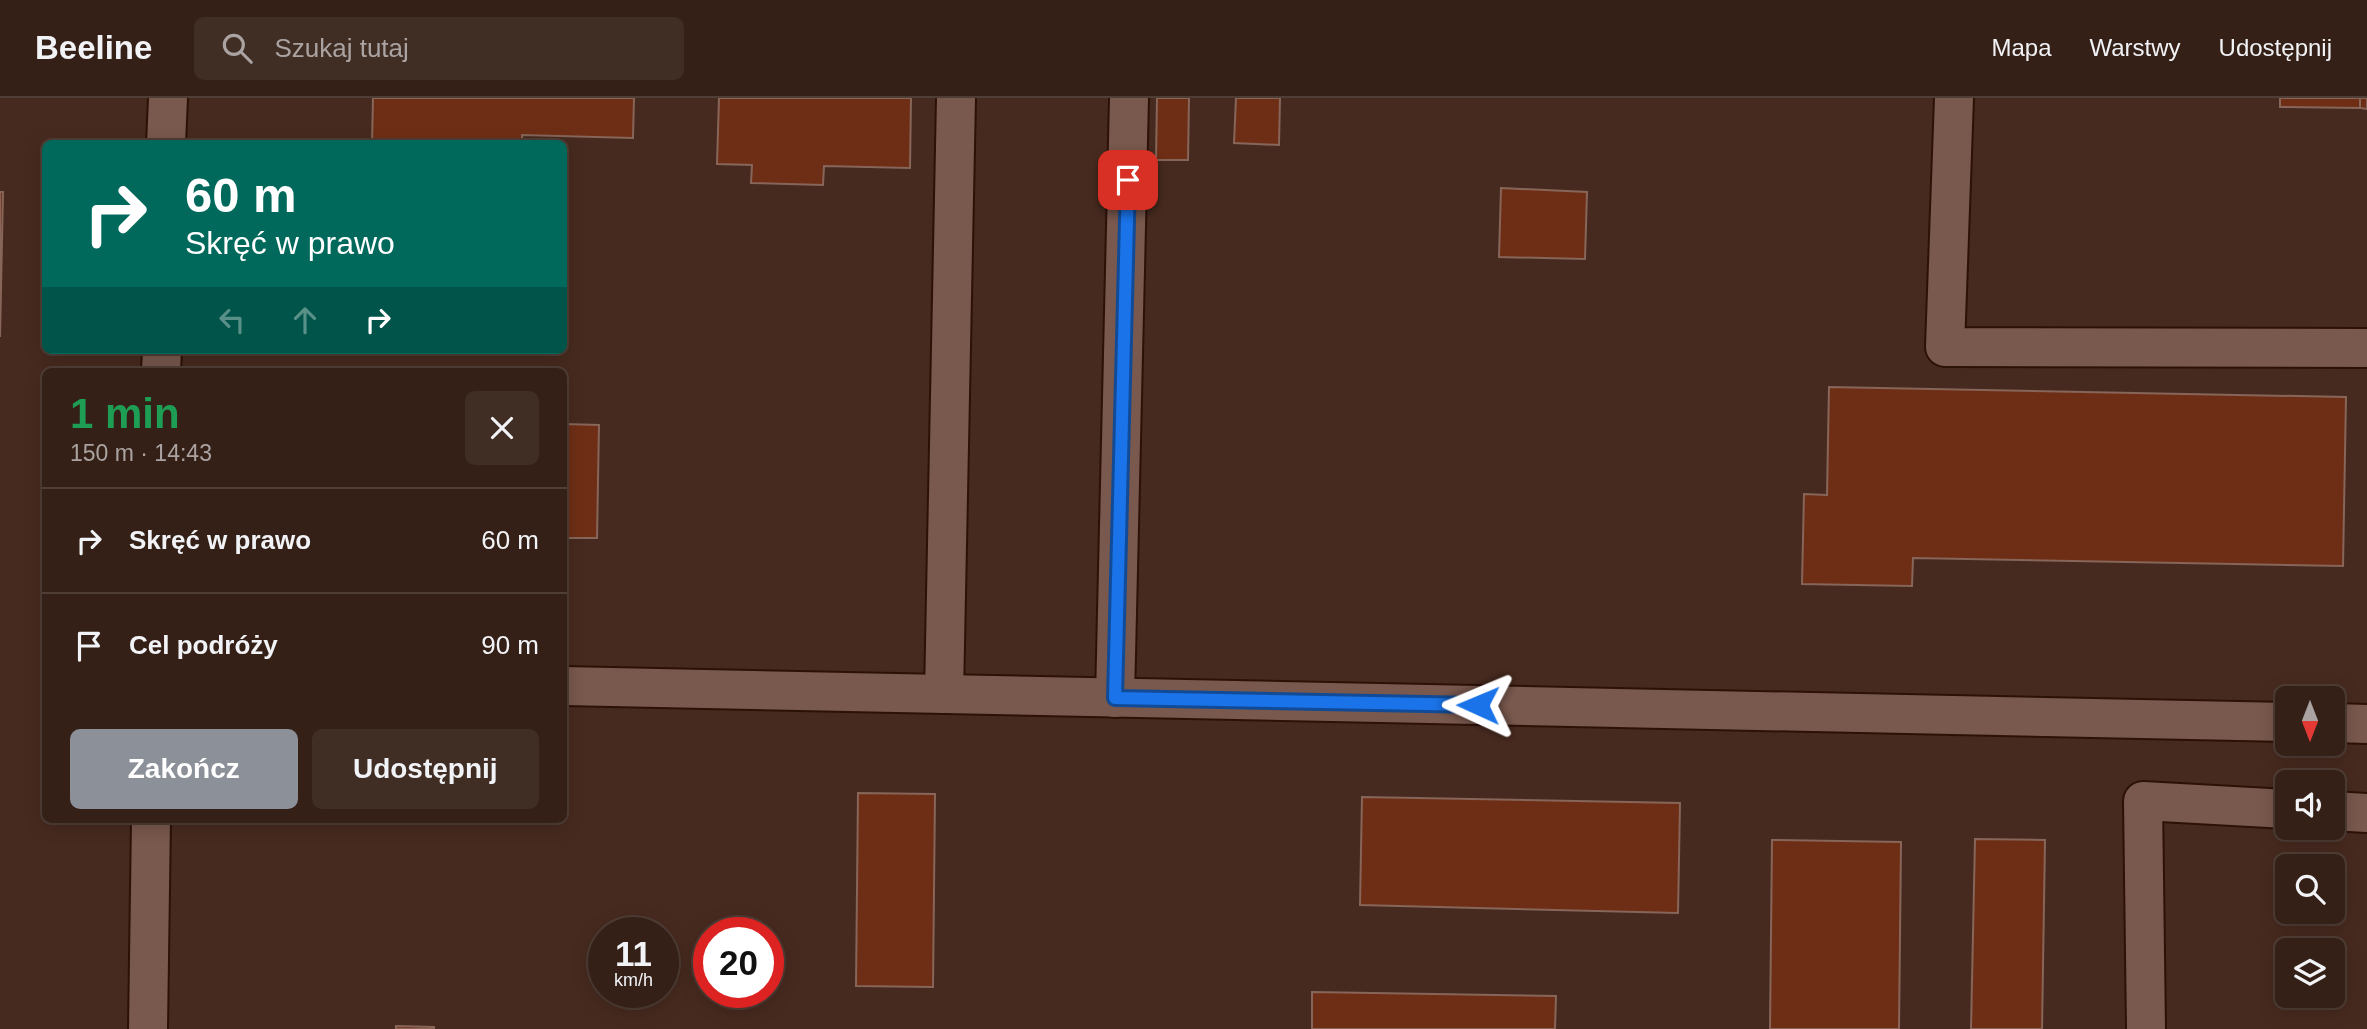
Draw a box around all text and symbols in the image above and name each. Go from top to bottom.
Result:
search box [194,17,684,80]
text: Beeline [35,29,152,66]
icon: search [218,29,256,67]
text: Szukaj tutaj [274,33,409,63]
text: Mapa [1991,34,2051,61]
text: Warstwy [2089,34,2181,61]
text: Udostępnij [2219,34,2332,61]
pin [1098,150,1158,210]
icon: arrive [1109,161,1147,199]
icon: right [70,168,161,259]
text: 60 m [185,168,297,222]
text: Skręć w prawo [185,225,395,261]
icon: left [213,301,251,339]
icon: ahead [286,301,324,339]
icon: right [359,301,397,339]
text: 1 min [70,390,180,437]
button: close [465,391,539,465]
text: 150 m · 14:43 [70,440,212,466]
icon: right [70,522,108,560]
text: Skręć w prawo [129,525,311,555]
text: 60 m [481,525,539,555]
icon: arrive [70,627,108,665]
text: Cel podróży [129,630,278,660]
text: 90 m [481,630,539,660]
position arrow [1441,668,1515,742]
north arrow [2275,686,2345,756]
map controls [2275,686,2345,1008]
button: Zakończ [70,729,298,809]
button: Udostępnij [312,729,539,809]
button: sound [2275,770,2345,840]
button: search [2275,854,2345,924]
speed limit sign: 20 [693,917,784,1008]
text: 11 [615,934,652,973]
button: layers [2275,938,2345,1008]
text: km/h [614,970,653,990]

